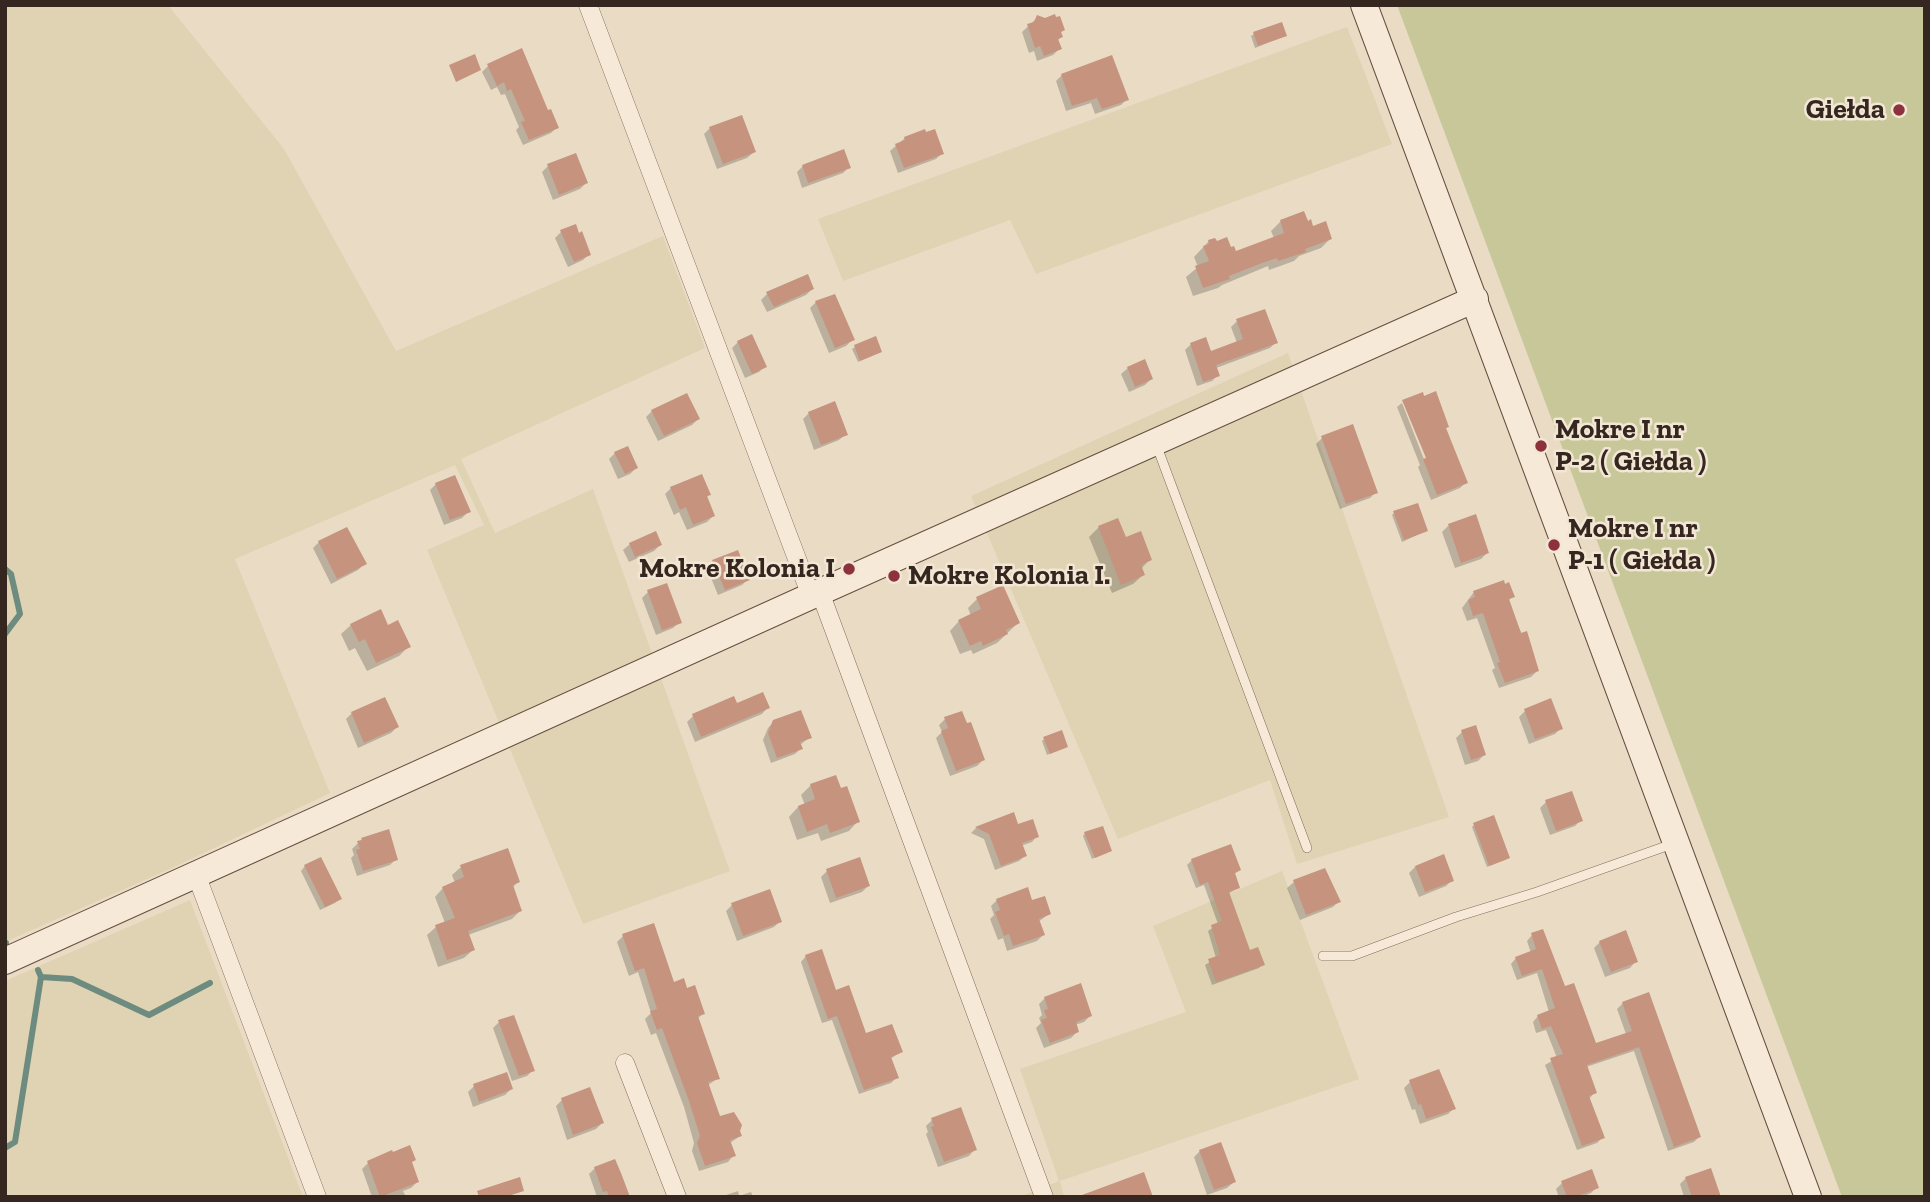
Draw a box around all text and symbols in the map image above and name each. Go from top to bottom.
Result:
place label: Giełda [1806,93,1885,127]
marker: Giełda [1891,102,1907,118]
place label: Mokre I nr P-2 ( Giełda ) [1555,413,1706,479]
marker: Mokre I nr P-2 ( Giełda ) [1533,438,1549,454]
place label: Mokre I nr P-1 ( Giełda ) [1568,512,1715,578]
marker: Mokre I nr P-1 ( Giełda ) [1546,537,1562,553]
place label: Mokre Kolonia I [639,552,835,586]
place label: Mokre Kolonia I. [908,559,1110,593]
marker: Mokre Kolonia I [841,561,857,577]
marker: Mokre Kolonia I. [886,568,902,584]

